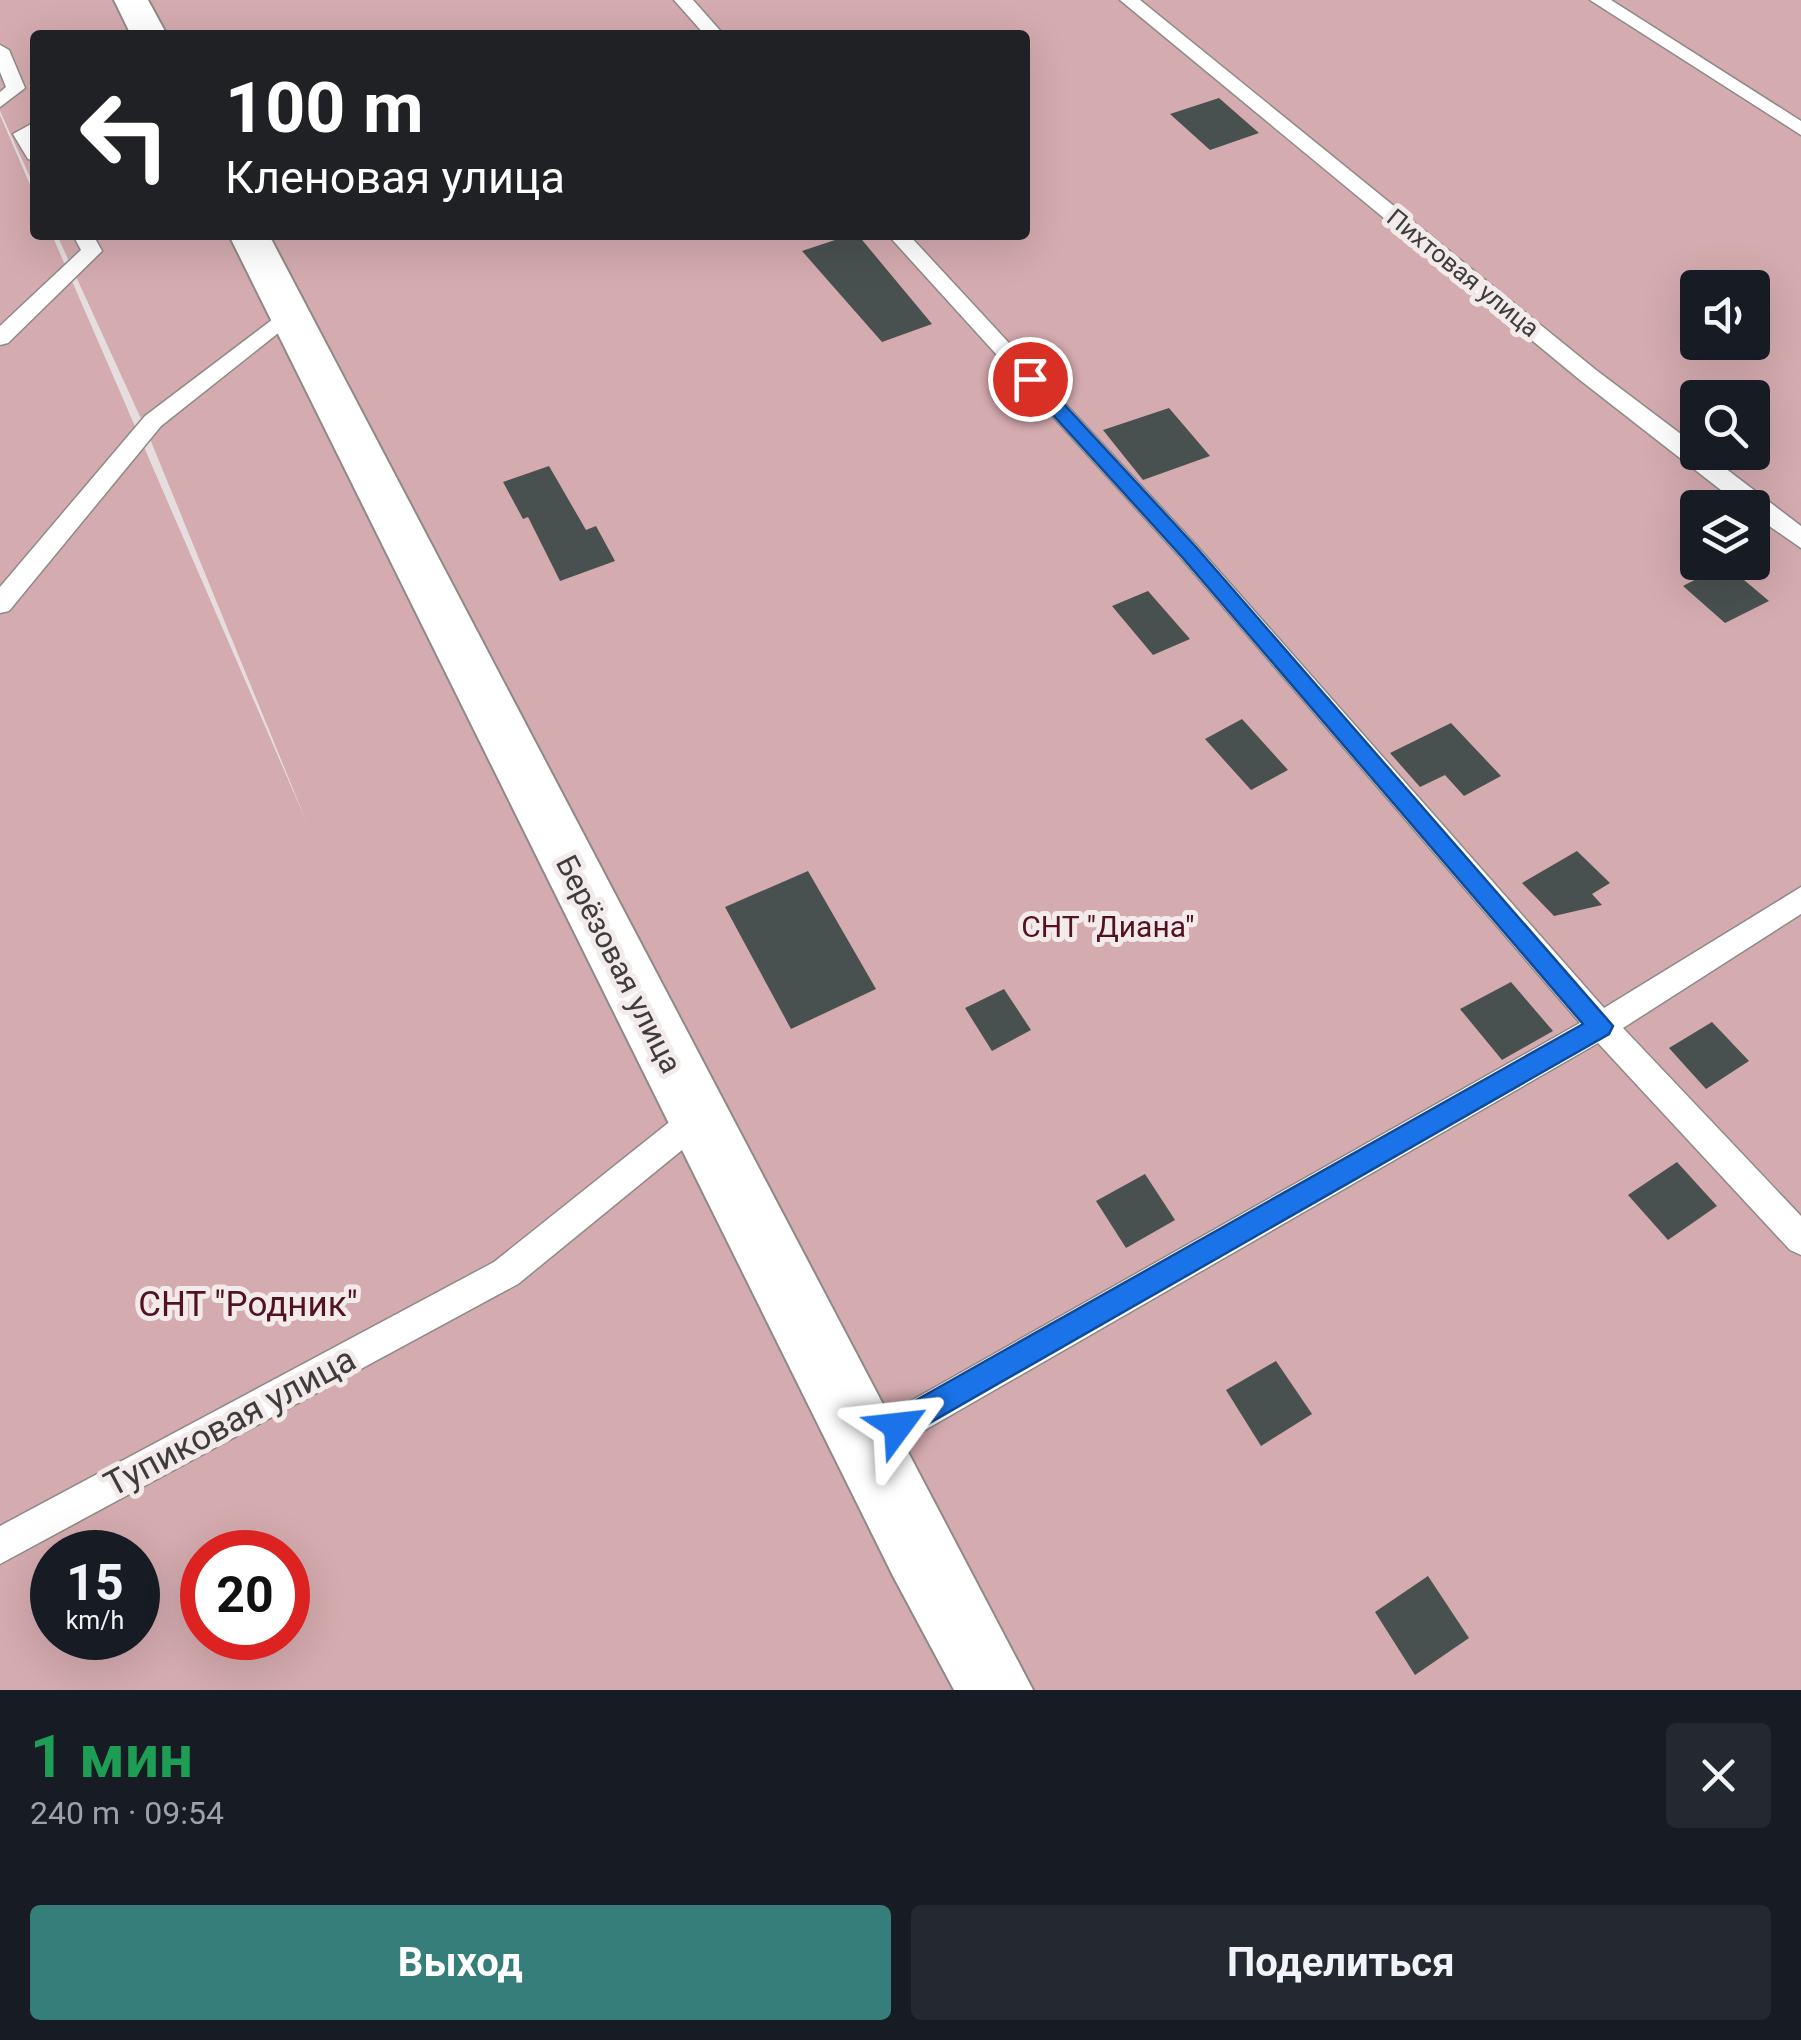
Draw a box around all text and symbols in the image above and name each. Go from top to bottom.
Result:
text: 100 m [225,67,424,149]
icon: left [60,70,190,200]
text: Кленовая улица [225,151,565,204]
street label: Пихтовая улица [1381,203,1545,343]
map controls [1680,270,1770,580]
button: sound [1680,270,1770,360]
pin [988,337,1073,422]
icon: arrive [1003,352,1058,407]
button: search [1680,380,1770,470]
button: layers [1680,490,1770,580]
street label: Берёзовая улица [549,849,689,1079]
park label: СНТ "Диана" [1021,909,1195,944]
park label: СНТ "Родник" [138,1284,358,1325]
street label: Тупиковая улица [98,1339,362,1505]
position arrow [846,1374,950,1478]
speed limit sign: 20 [180,1530,310,1660]
text: 15 [66,1554,124,1612]
text: km/h [66,1606,124,1635]
text: 1 мин [30,1721,193,1792]
button: close [1666,1723,1771,1828]
text: 240 m · 09:54 [30,1794,224,1832]
button: Выход [30,1905,891,2020]
button: Поделиться [911,1905,1771,2020]

